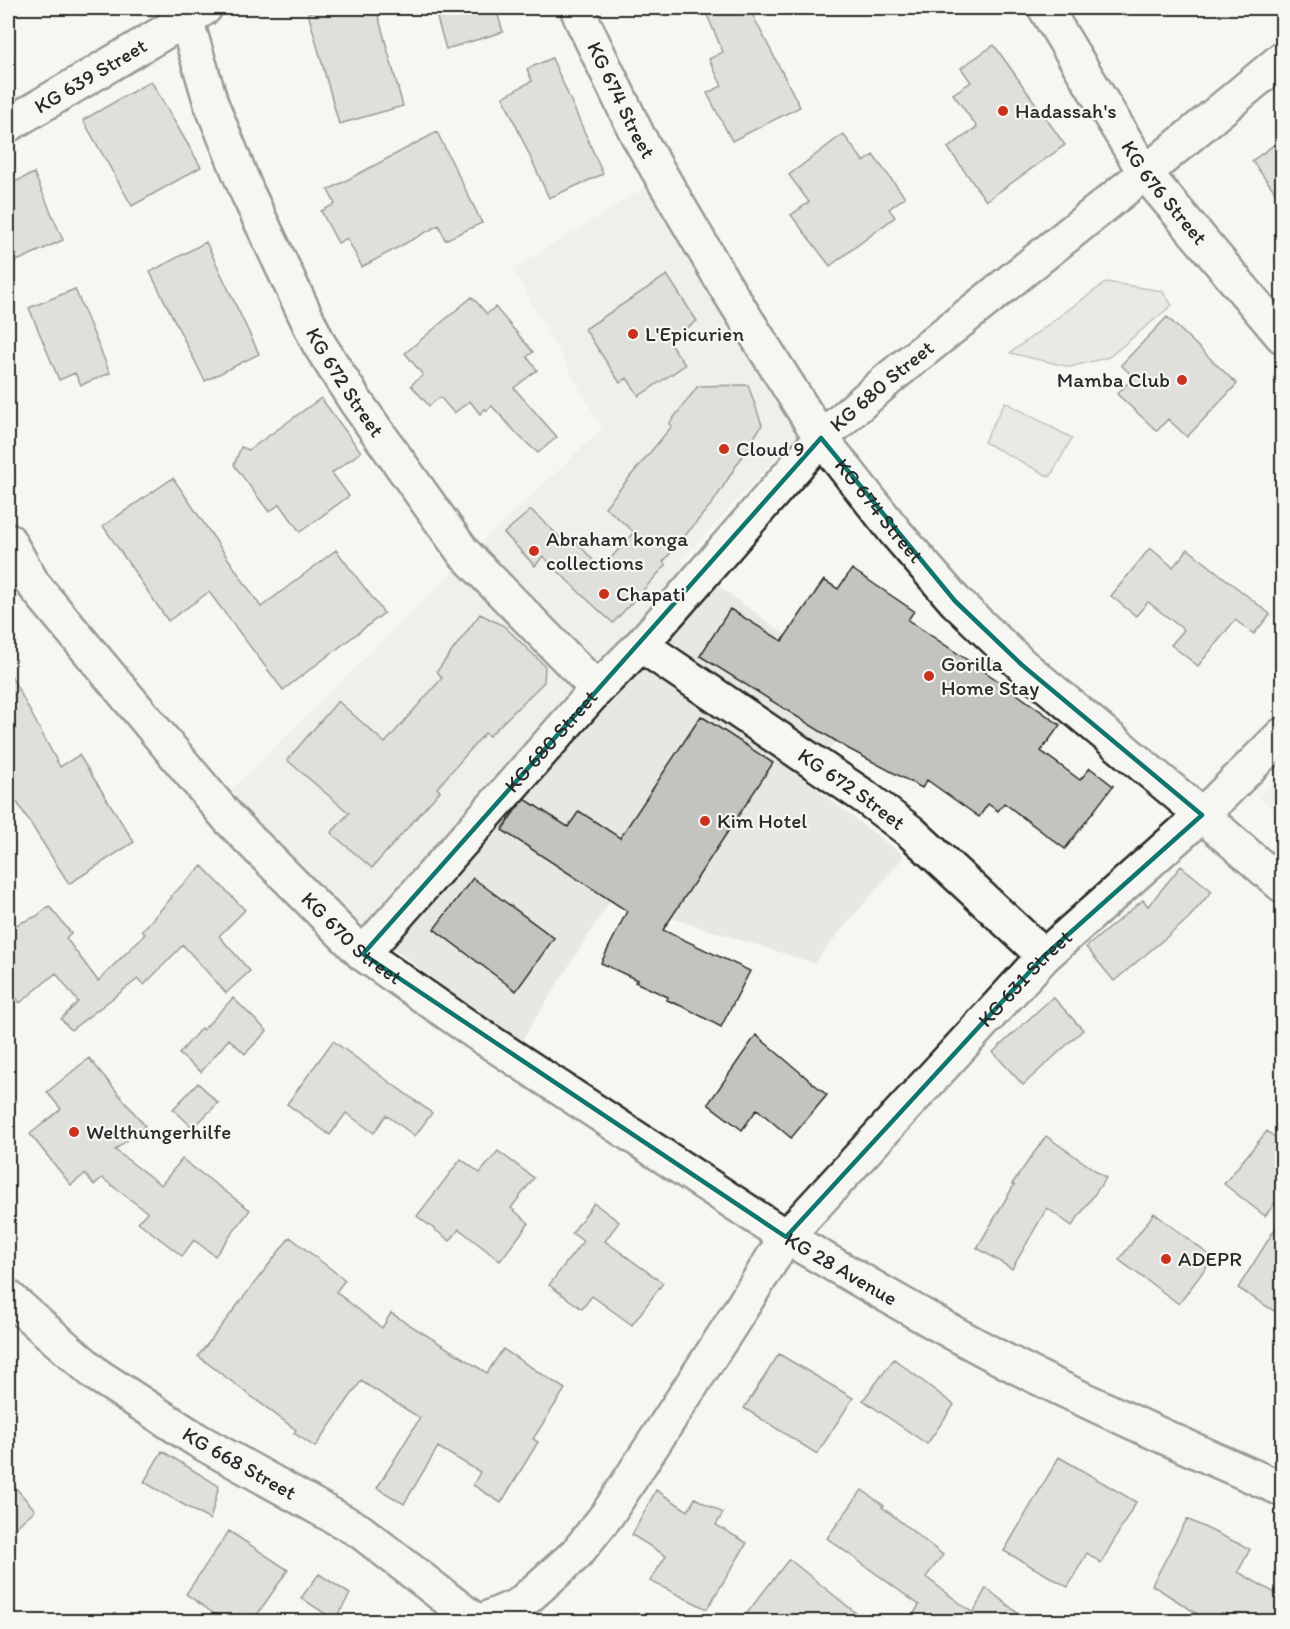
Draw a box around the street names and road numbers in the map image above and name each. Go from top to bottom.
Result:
street label: KG 639 Street [30,32,151,119]
street label: KG 674 Street [582,37,661,163]
street label: KG 676 Street [1116,136,1213,250]
street label: KG 672 Street [301,323,390,442]
street label: KG 680 Street [824,335,939,437]
street label: KG 674 Street [830,453,929,568]
street label: KG 680 Street [499,684,603,797]
street label: KG 672 Street [793,742,910,835]
street label: KG 670 Street [296,886,407,990]
street label: KG 631 Street [972,924,1077,1032]
street label: KG 28 Avenue [781,1226,902,1311]
street label: KG 668 Street [178,1421,301,1505]

